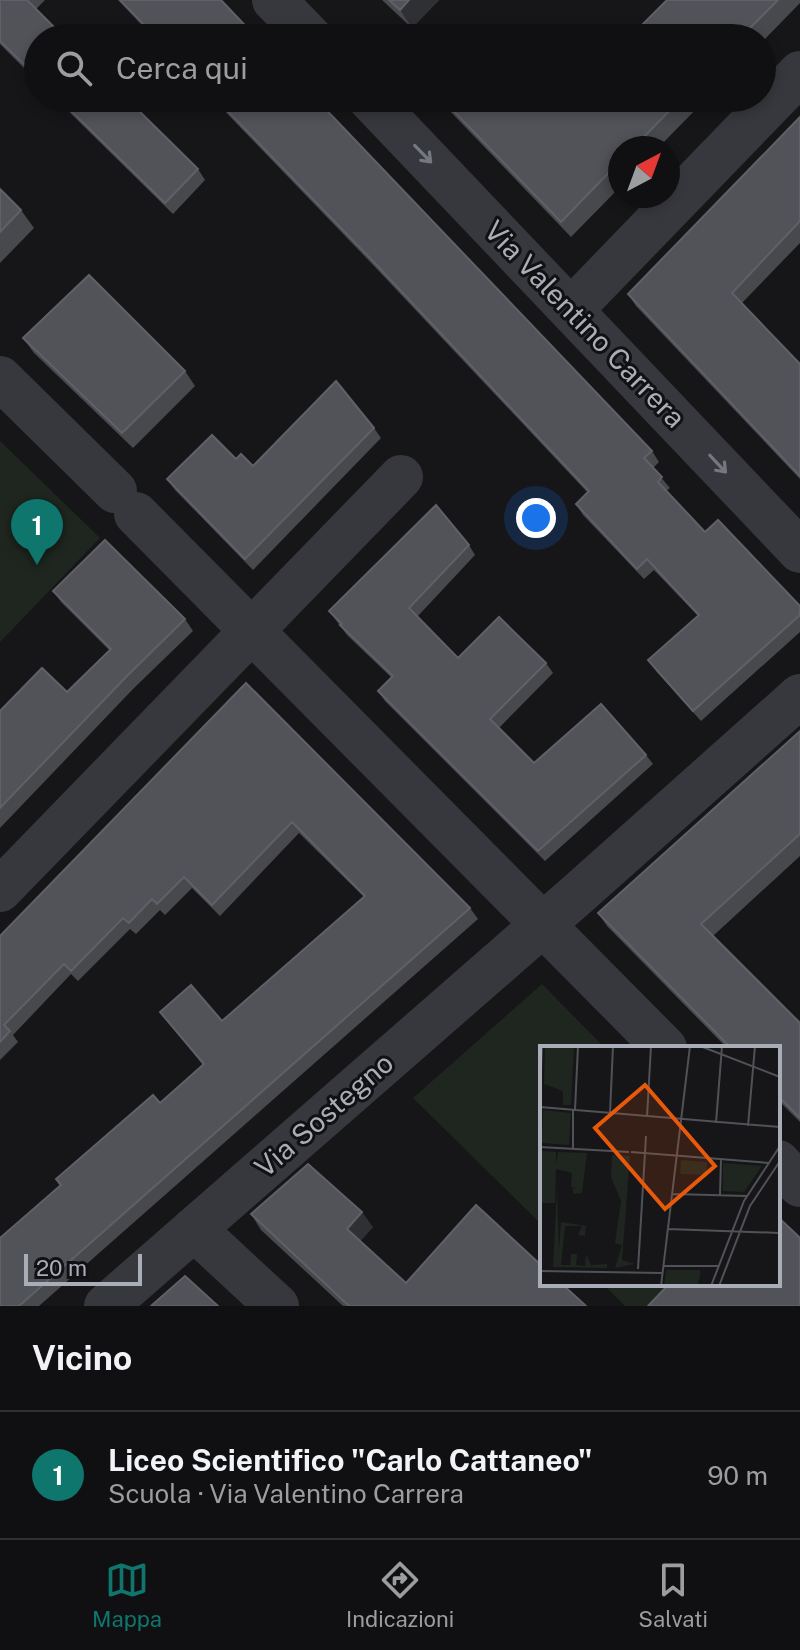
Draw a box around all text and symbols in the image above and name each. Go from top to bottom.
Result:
search box [24,24,776,112]
icon: search [52,46,96,90]
text: Cerca qui [116,50,248,86]
north arrow [608,136,680,208]
one-way arrow [413,144,432,164]
street label: Via Valentino Carrera [478,214,693,434]
one-way arrow [708,454,727,474]
your location [516,498,556,538]
pin: 1 [11,499,63,565]
street label: Via Sostegno [248,1046,399,1184]
inset map [540,1046,780,1286]
scale bar [24,1250,142,1286]
text: 20 m [36,1255,87,1281]
text: Vicino [32,1338,132,1378]
text: Liceo Scientifico "Carlo Cattaneo" [108,1442,592,1478]
text: 1 [52,1460,64,1491]
text: 90 m [707,1460,768,1491]
text: Scuola · Via Valentino Carrera [108,1478,464,1509]
tab: Mappa [92,1558,162,1632]
tab: Indicazioni [346,1558,454,1632]
tab: Salvati [638,1558,708,1632]

